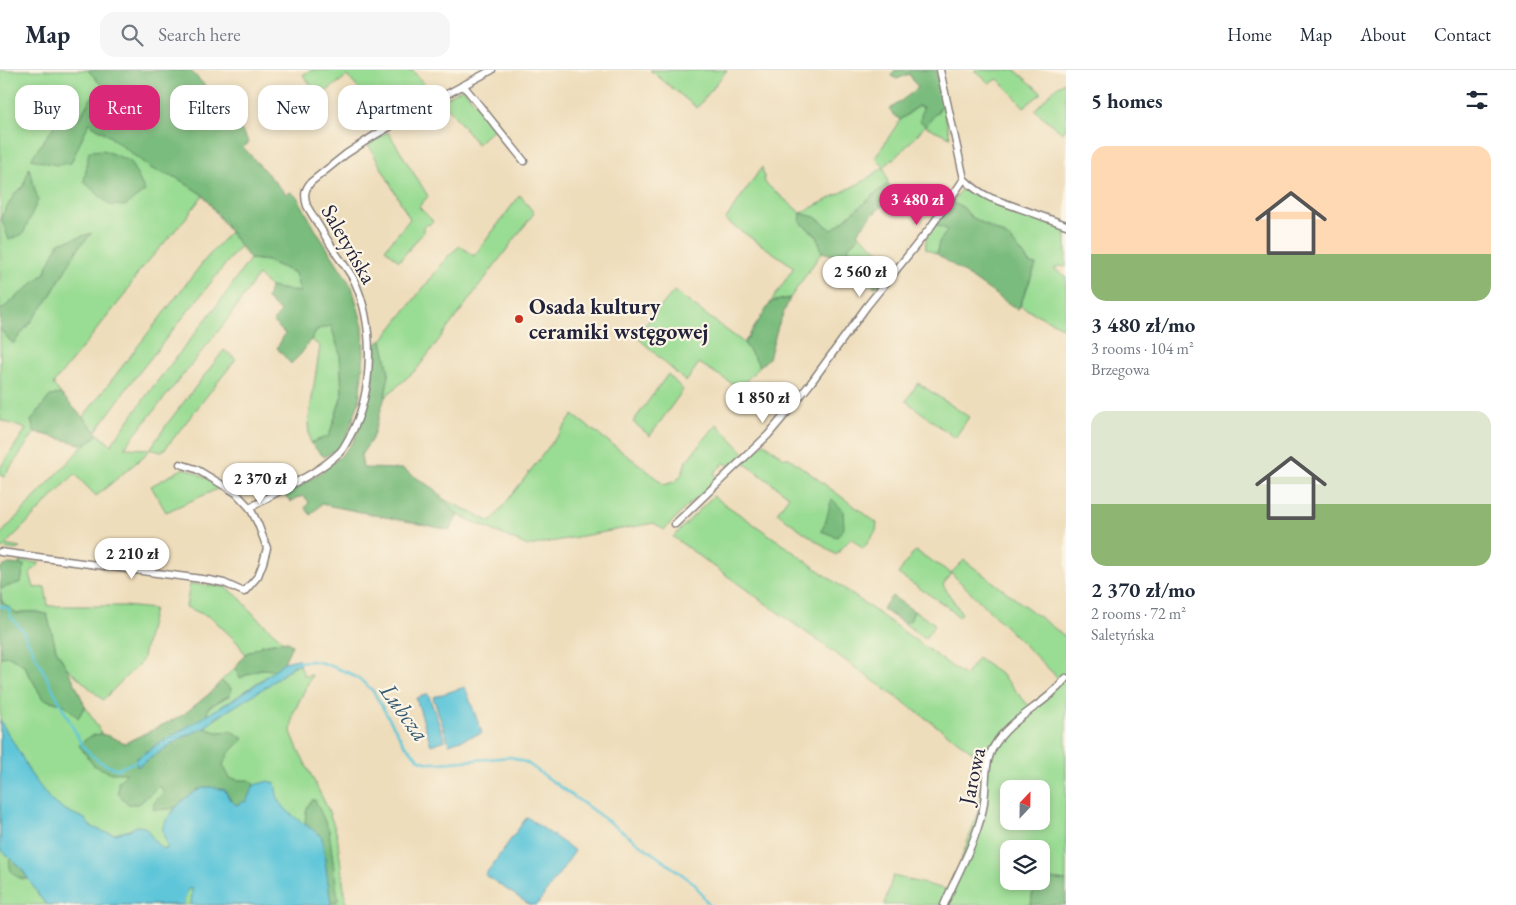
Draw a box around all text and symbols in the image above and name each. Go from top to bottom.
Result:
search box [100,12,450,57]
text: Map [25,19,70,50]
icon: search [118,21,146,49]
text: Search here [158,22,241,47]
text: Home [1227,23,1272,46]
text: Map [1300,23,1332,46]
text: About [1360,23,1406,46]
text: Contact [1434,23,1491,46]
chip: Buy [15,85,79,130]
chip: Rent [89,85,160,130]
chip: Filters [170,85,248,130]
chip: New [258,85,328,130]
chip: Apartment [338,85,450,130]
icon: filters [1463,86,1491,114]
text: 5 homes [1091,87,1163,114]
icon: home [1246,178,1336,268]
pin: 3 480 zł [865,184,969,226]
text: 3 480 zł [890,189,944,210]
street label: Saletyńska [315,199,383,289]
pin: 2 560 zł [808,256,912,298]
text: 2 560 zł [833,261,887,282]
place label: Osada kultury ceramiki wstęgowej [529,292,708,346]
text: 3 480 zł/mo [1091,311,1195,338]
marker: Osada kultury ceramiki wstęgowej [513,313,525,325]
text: 3 rooms · 104 m² [1091,338,1194,359]
text: Brzegowa [1091,359,1150,380]
pin: 1 850 zł [711,382,815,424]
text: 1 850 zł [736,387,790,408]
icon: home [1246,443,1336,533]
pin: 2 370 zł [208,462,312,505]
text: 2 370 zł [233,468,287,489]
pin: 2 210 zł [80,538,184,580]
text: 2 210 zł [105,543,159,564]
text: 2 370 zł/mo [1091,576,1195,603]
text: 2 rooms · 72 m² [1091,603,1186,624]
text: Saletyńska [1091,624,1154,645]
water label: Lubcza [373,676,437,748]
street label: Jarowa [951,745,992,809]
north arrow [1000,780,1050,830]
map controls [1000,780,1050,890]
button: layers [1000,840,1050,890]

